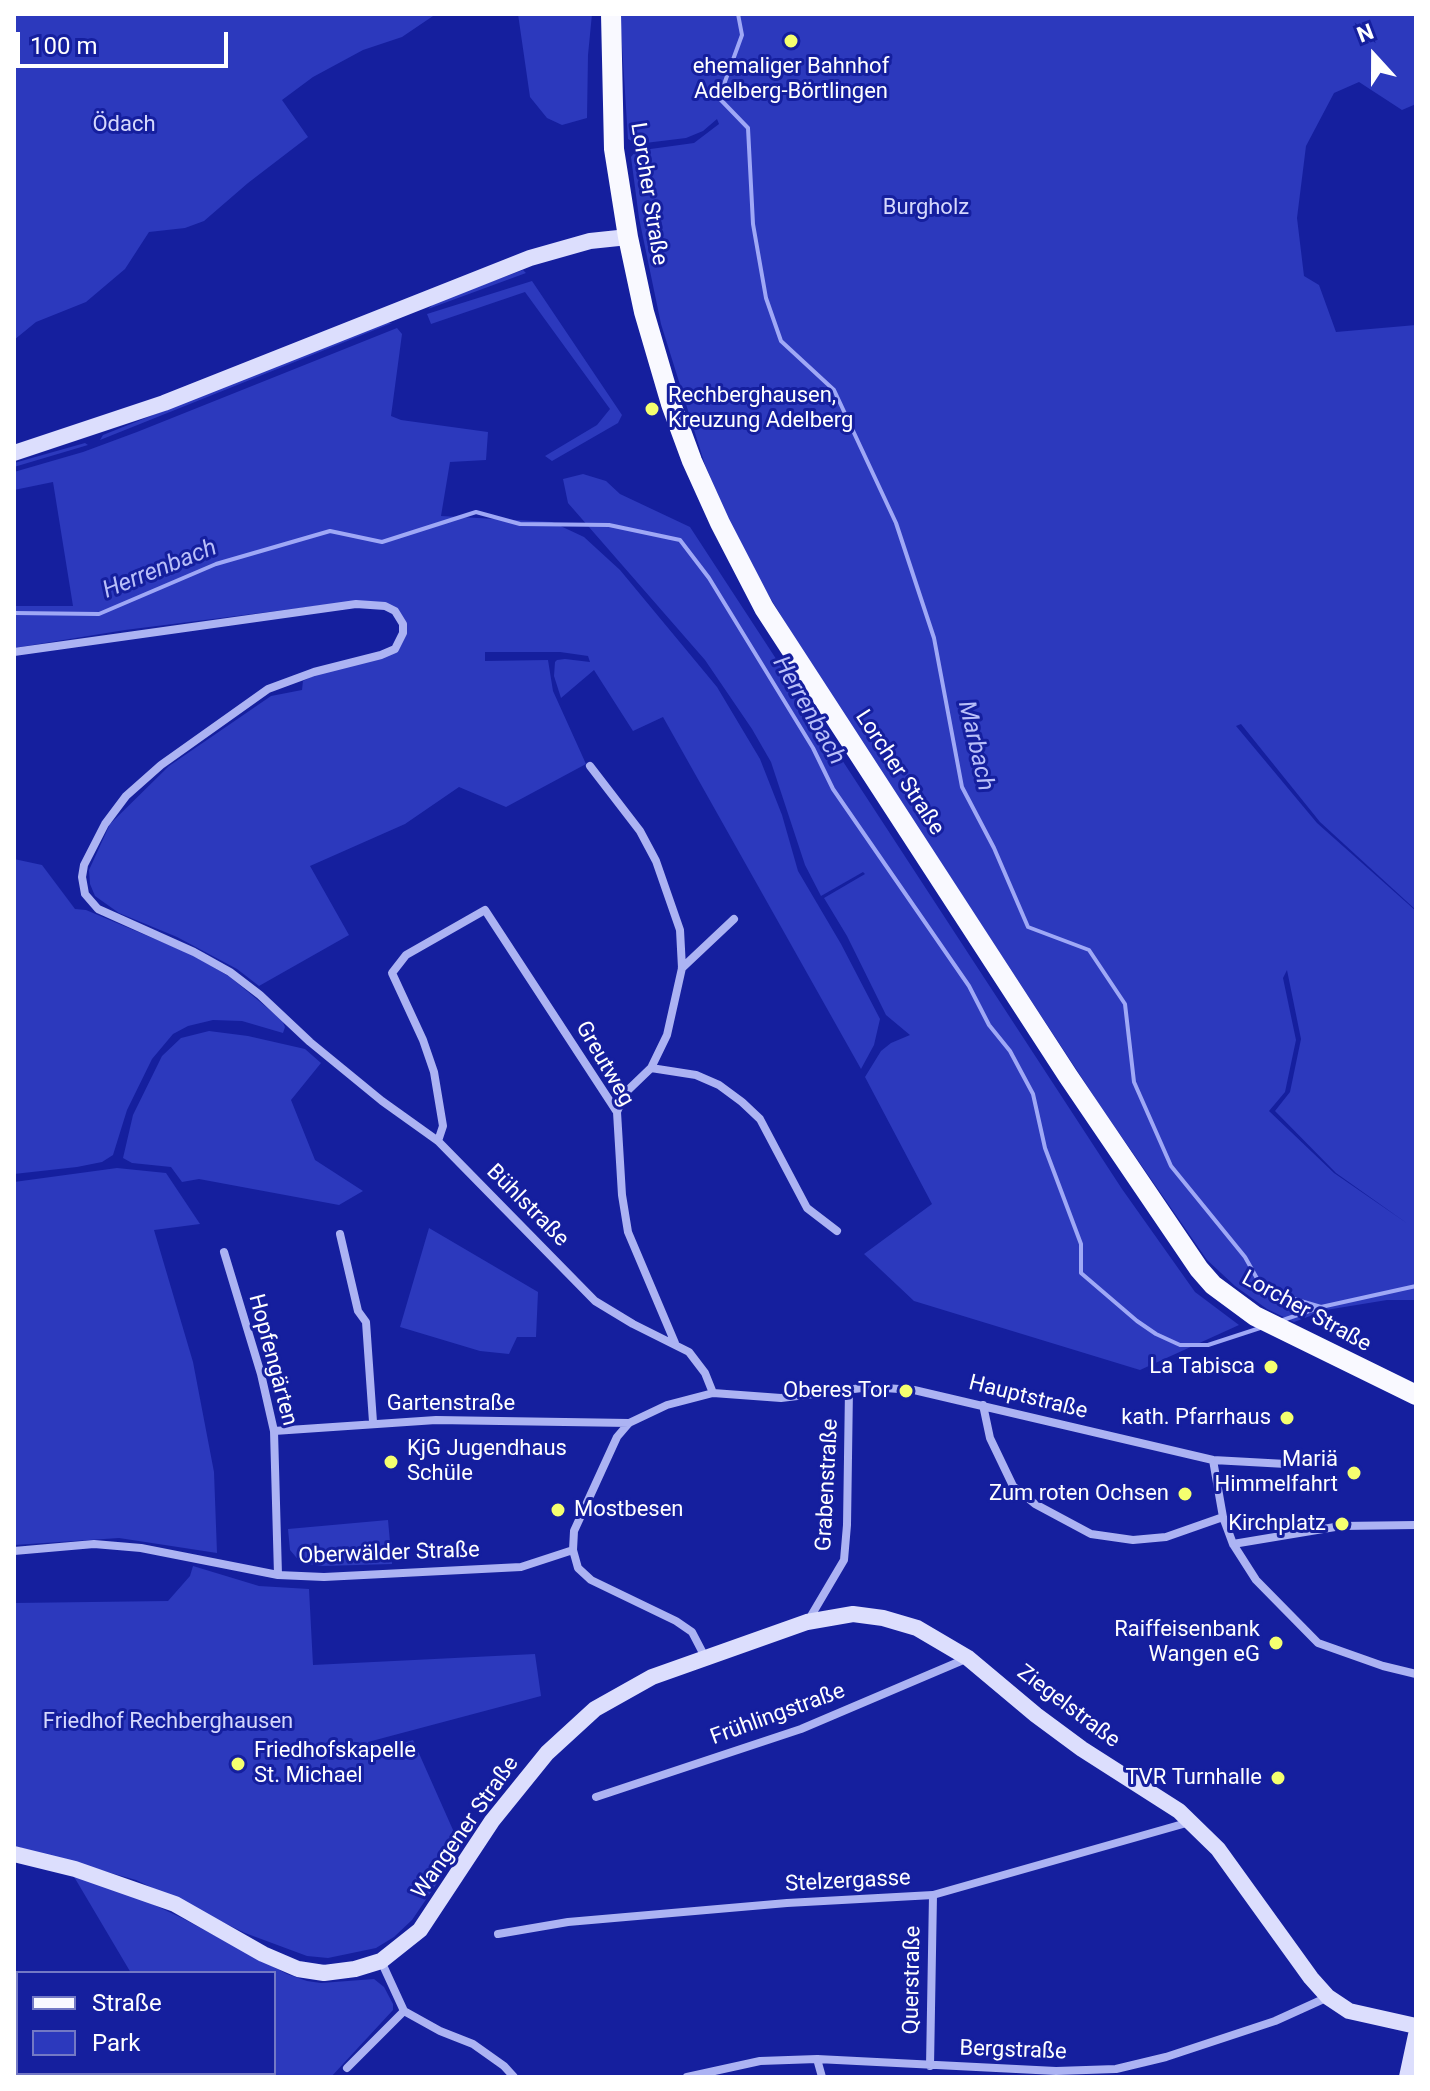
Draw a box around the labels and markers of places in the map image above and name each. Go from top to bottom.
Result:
marker: ehemaliger Bahnhof Adelberg-Börtlingen [782,32,800,50]
place label: ehemaliger Bahnhof Adelberg-Börtlingen [693,54,889,106]
place label: Rechberghausen, Kreuzung Adelberg [668,383,853,434]
marker: Rechberghausen, Kreuzung Adelberg [643,400,661,418]
place label: La Tabisca [1149,1354,1255,1380]
marker: La Tabisca [1262,1358,1280,1376]
place label: Oberes Tor [783,1378,890,1404]
marker: Oberes Tor [897,1382,915,1400]
place label: kath. Pfarrhaus [1121,1405,1271,1431]
marker: kath. Pfarrhaus [1278,1409,1296,1427]
place label: KjG Jugendhaus Schüle [407,1436,567,1488]
place label: Mariä Himmelfahrt [1214,1447,1338,1498]
marker: KjG Jugendhaus Schüle [382,1453,400,1471]
marker: Mariä Himmelfahrt [1345,1464,1363,1482]
place label: Zum roten Ochsen [989,1481,1169,1507]
marker: Zum roten Ochsen [1176,1485,1194,1503]
place label: Mostbesen [574,1497,683,1523]
marker: Mostbesen [549,1501,567,1519]
place label: Kirchplatz [1228,1511,1326,1537]
marker: Kirchplatz [1333,1515,1351,1533]
place label: Raiffeisenbank Wangen eG [1114,1617,1260,1668]
marker: Raiffeisenbank Wangen eG [1267,1634,1285,1652]
place label: Friedhofskapelle St. Michael [254,1738,416,1790]
marker: Friedhofskapelle St. Michael [229,1755,247,1773]
place label: TVR Turnhalle [1125,1765,1262,1791]
marker: TVR Turnhalle [1269,1769,1287,1787]

